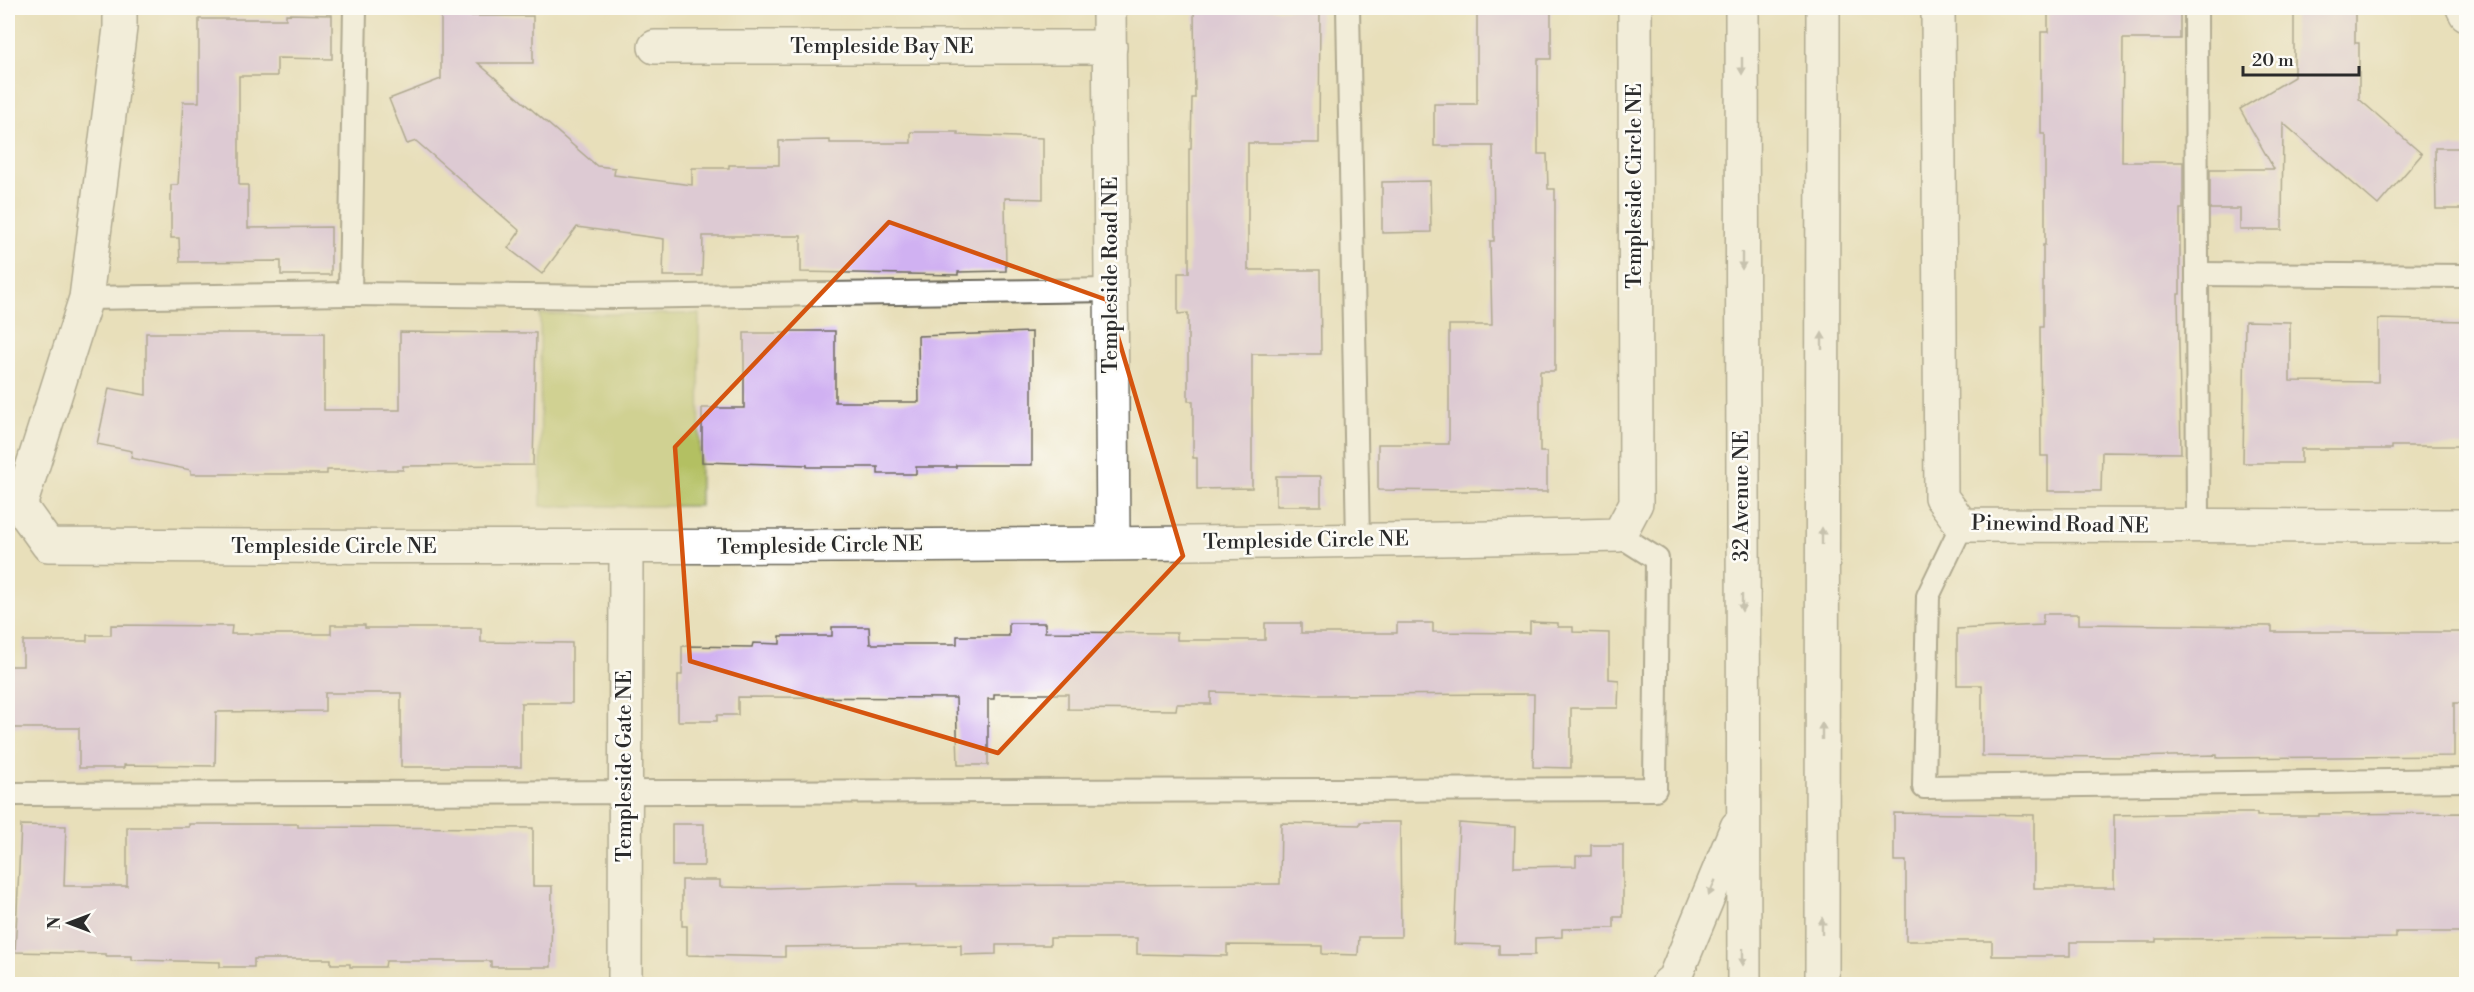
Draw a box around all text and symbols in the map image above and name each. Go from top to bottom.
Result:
street label: Templeside Bay NE [790,34,974,60]
scale bar [2243,39,2358,77]
text: 20 m [2252,49,2294,72]
one-way arrow [1737,56,1747,75]
street label: Templeside Circle NE [1622,83,1648,289]
street label: Templeside Road NE [1098,177,1124,373]
one-way arrow [1737,251,1747,270]
one-way arrow [1817,332,1827,351]
street label: 32 Avenue NE [1729,430,1755,562]
street label: Pinewind Road NE [1971,510,2149,540]
street label: Templeside Circle NE [1203,526,1409,556]
one-way arrow [1817,527,1827,546]
street label: Templeside Circle NE [717,531,923,561]
street label: Templeside Circle NE [231,534,437,560]
one-way arrow [1737,593,1747,612]
street label: Templeside Gate NE [612,670,638,862]
one-way arrow [1817,722,1827,741]
one-way arrow [1707,879,1716,897]
north arrow [39,893,99,953]
text: N [45,916,65,929]
one-way arrow [1817,917,1827,936]
one-way arrow [1738,948,1748,967]

